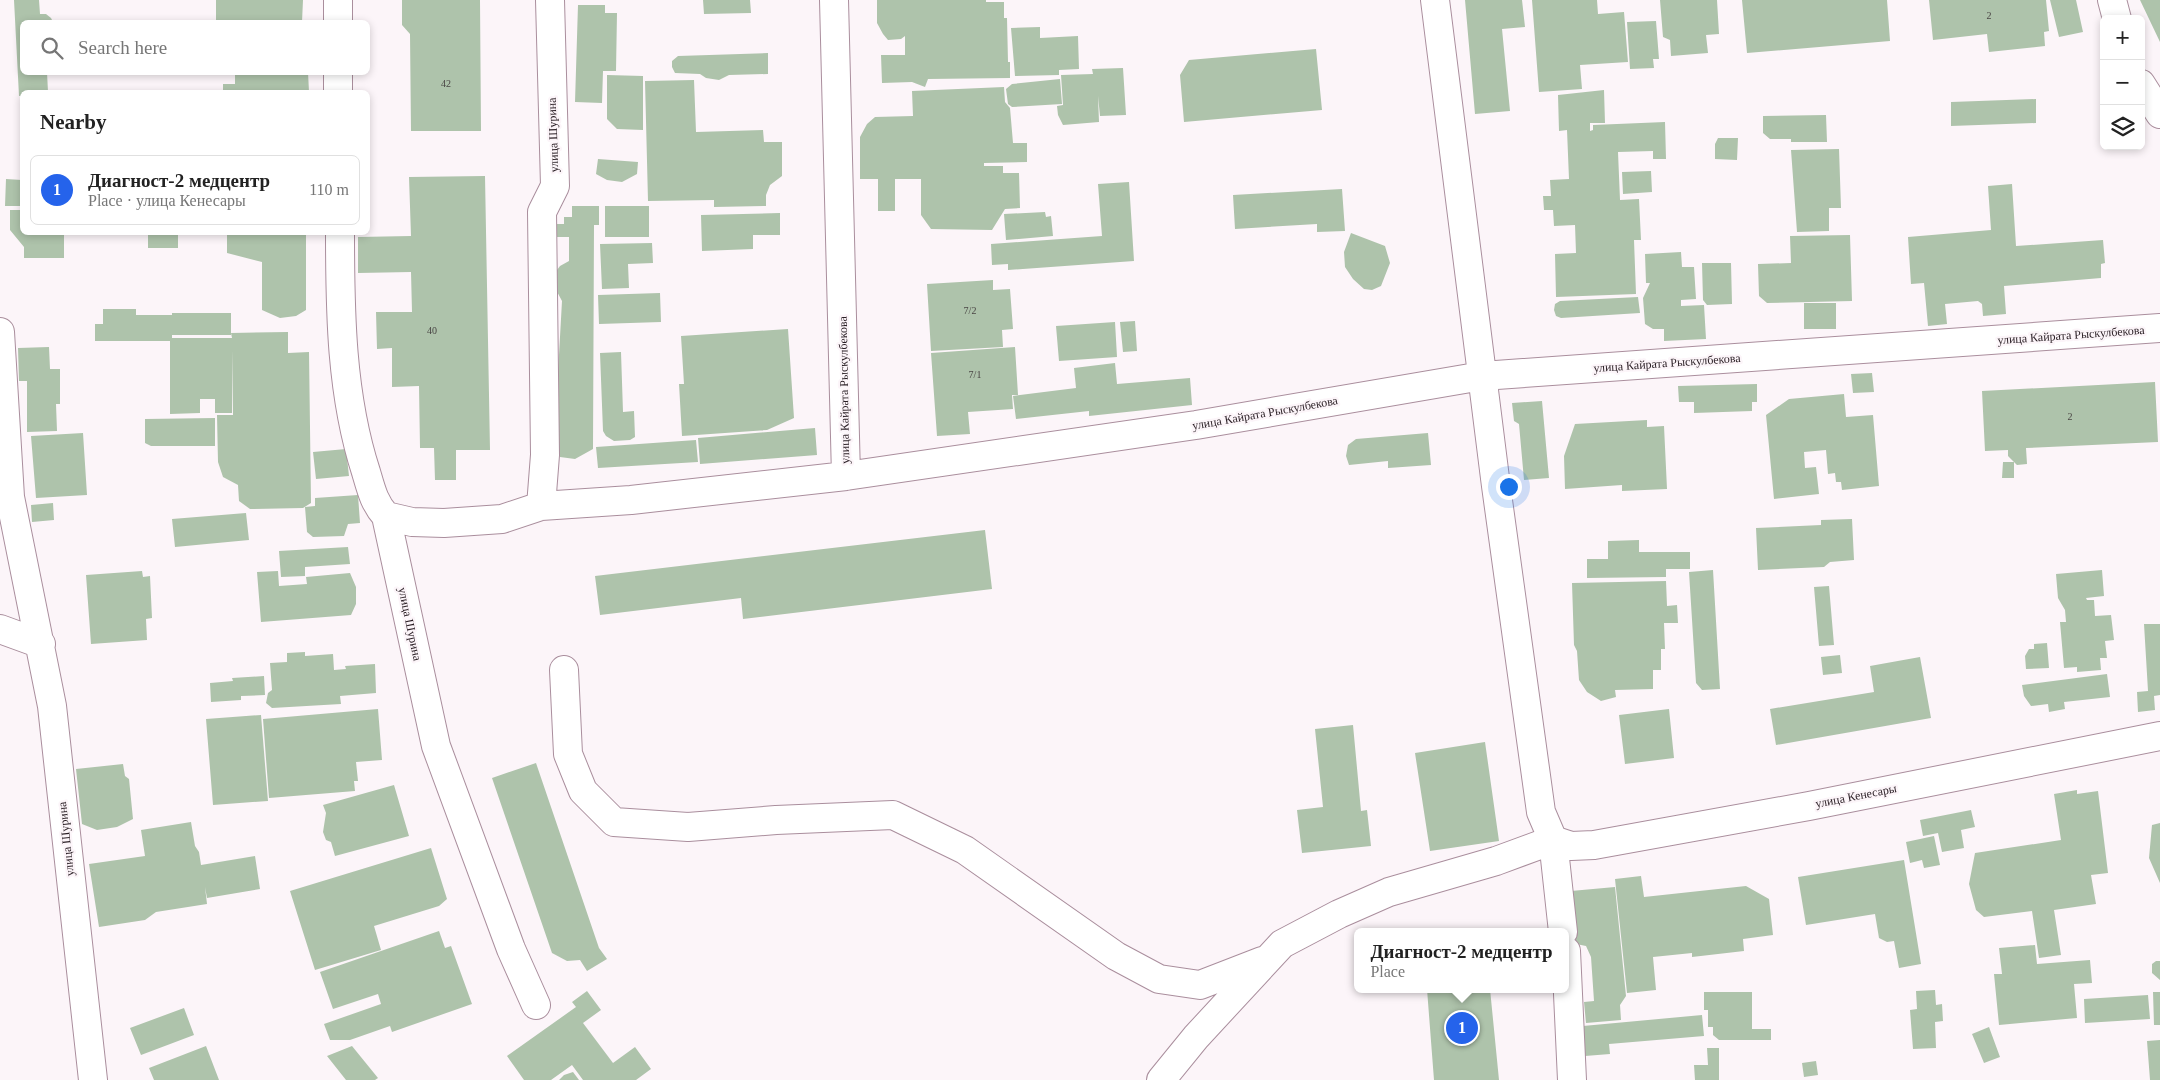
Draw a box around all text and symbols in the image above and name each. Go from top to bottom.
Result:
house number: 2 [1987,10,1992,21]
map controls [2100,15,2145,150]
button: + [2100,15,2145,60]
search box [20,20,370,75]
icon: search [38,34,66,62]
text: Search here [78,37,167,58]
button: − [2100,60,2145,105]
house number: 42 [441,78,451,89]
street label: улица Шурина [545,97,561,173]
button: layers [2100,105,2145,150]
text: Nearby [40,110,107,134]
text: Диагност-2 медцентр [88,170,270,191]
text: 1 [53,181,61,198]
text: 110 m [309,181,349,198]
text: Place · улица Кенесары [88,192,246,209]
house number: 7/2 [964,305,976,316]
street label: улица Кайрата Рыскулбекова [836,315,852,464]
street label: улица Кайрата Рыскулбекова [1997,323,2146,347]
house number: 40 [427,325,437,336]
street label: улица Кайрата Рыскулбекова [1593,351,1742,375]
house number: 7/1 [969,369,981,380]
street label: улица Кайрата Рыскулбекова [1191,393,1339,433]
house number: 2 [2068,411,2073,422]
your location [1496,474,1522,500]
street label: улица Шурина [395,586,425,663]
street label: улица Кенесары [1814,781,1898,811]
street label: улица Шурина [55,800,77,877]
popup [1354,928,1569,993]
text: Диагност-2 медцентр [1370,941,1553,962]
text: Place [1370,963,1405,980]
pin: 1 [1446,1009,1478,1047]

